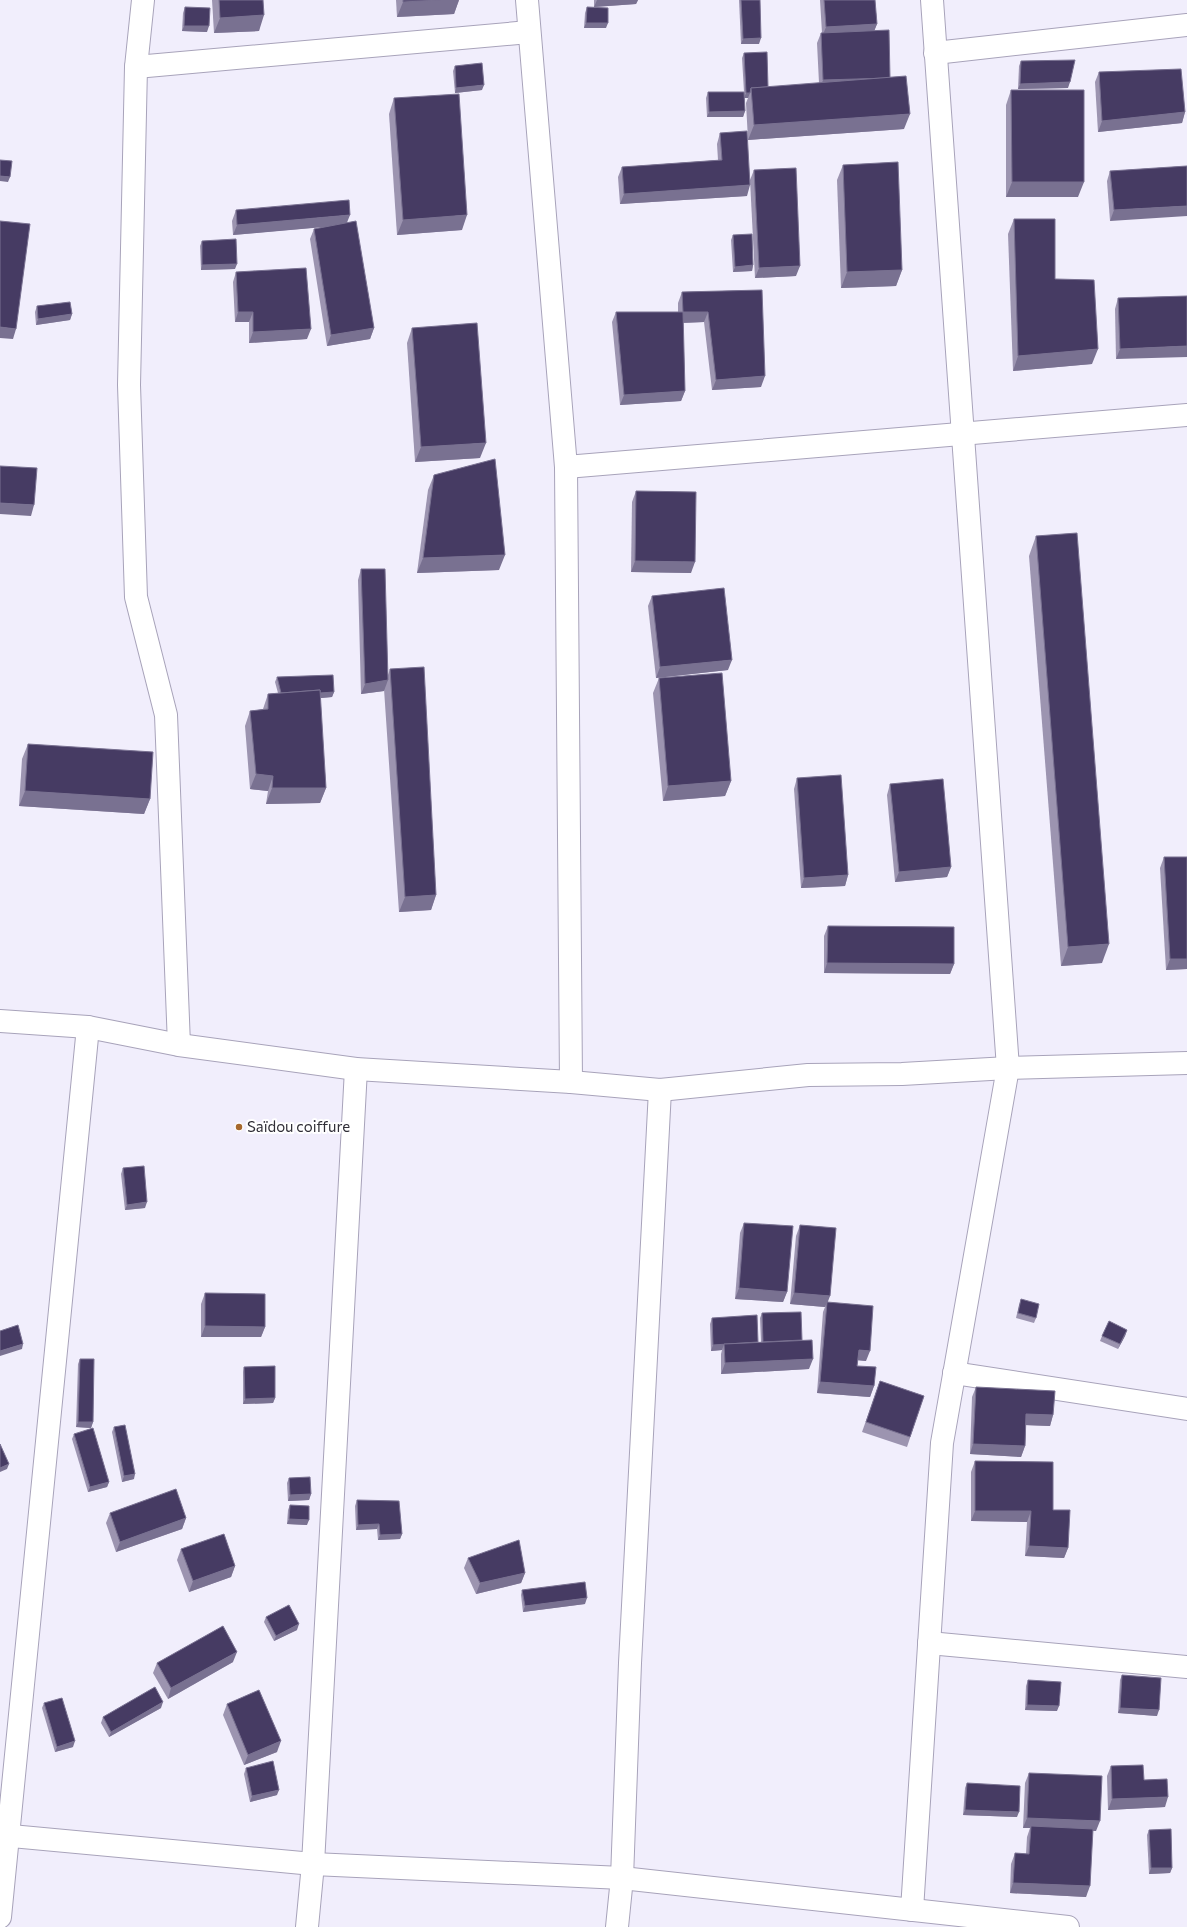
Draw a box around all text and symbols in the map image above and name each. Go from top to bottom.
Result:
place label: Saïdou coiffure [247,1117,350,1135]
marker: Saïdou coiffure [234,1122,244,1132]

